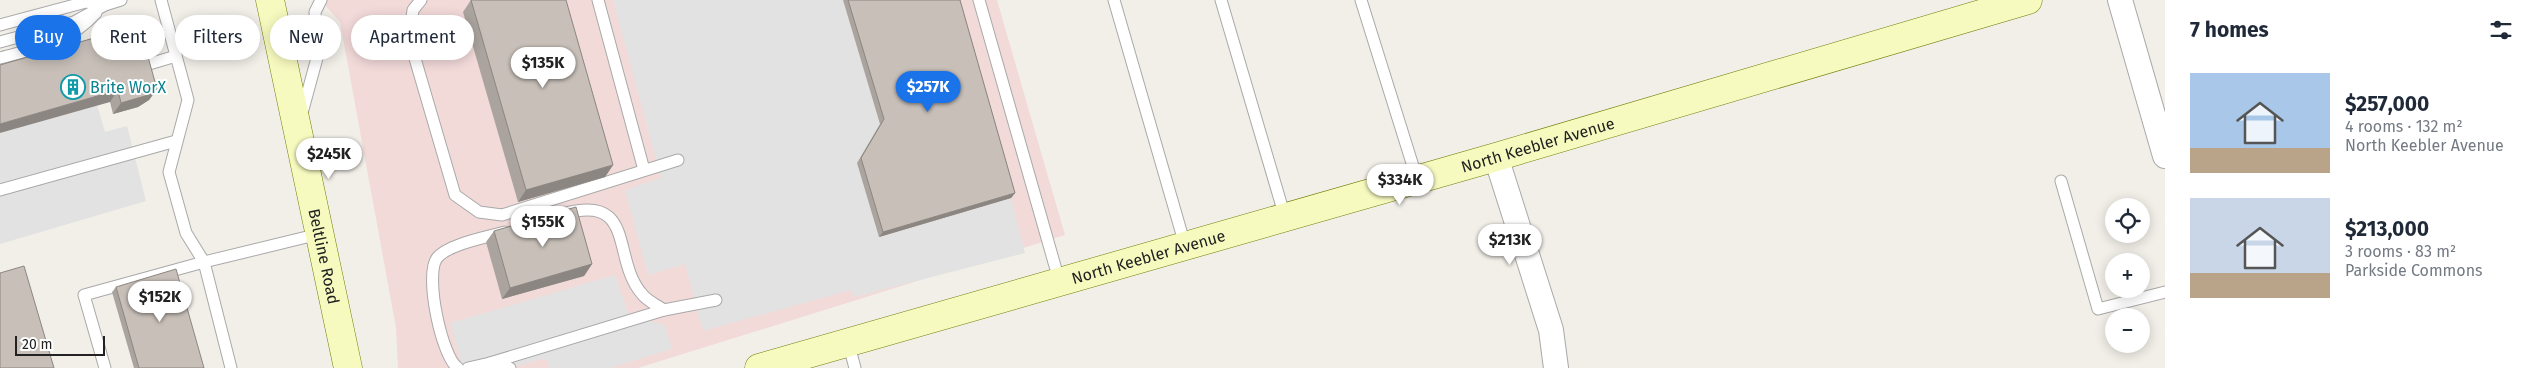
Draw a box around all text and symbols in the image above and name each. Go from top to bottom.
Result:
chip: Buy [15,15,81,60]
chip: Rent [91,15,165,60]
chip: Filters [175,15,260,60]
chip: New [270,15,341,60]
chip: Apartment [351,15,474,60]
icon: filters [2487,16,2515,44]
text: 7 homes [2190,17,2269,43]
pin: $135K [508,46,578,89]
text: $135K [522,53,564,72]
pin: $257K [893,70,963,113]
building icon: Brite WorX [60,74,86,100]
text: $257K [907,77,949,96]
place label: Brite WorX [90,78,166,97]
text: $257,000 [2345,91,2429,117]
icon: home [2230,93,2290,153]
street label: North Keebler Avenue [1459,113,1617,176]
text: 4 rooms · 132 m² [2345,117,2463,136]
text: North Keebler Avenue [2345,136,2504,155]
pin: $245K [294,138,364,180]
text: $245K [307,144,351,163]
pin: $334K [1365,164,1435,206]
text: $334K [1378,170,1422,189]
map controls [2105,198,2150,353]
button: locate [2105,198,2150,243]
pin: $155K [508,206,578,248]
street label: Beltline Road [305,207,344,306]
text: $155K [522,212,564,231]
text: $213,000 [2345,216,2429,242]
icon: home [2230,218,2290,278]
pin: $213K [1475,224,1545,266]
street label: North Keebler Avenue [1069,226,1227,288]
text: $213K [1489,230,1531,249]
text: 3 rooms · 83 m² [2345,242,2456,261]
button: + [2105,253,2150,298]
text: Parkside Commons [2345,261,2483,280]
pin: $152K [125,280,195,323]
text: $152K [139,287,181,306]
button: − [2105,308,2150,353]
scale bar [15,333,105,356]
text: 20 m [22,336,52,353]

